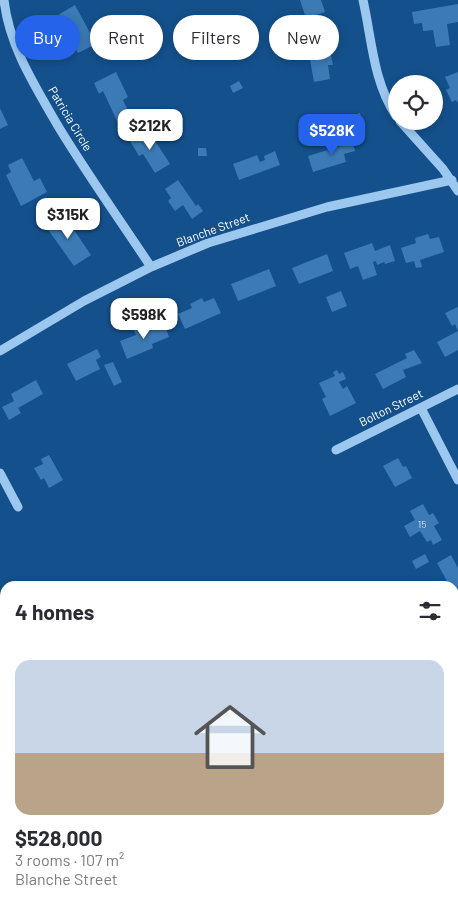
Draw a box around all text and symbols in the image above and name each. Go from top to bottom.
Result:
chip: Buy [15,15,80,60]
chip: Rent [90,15,163,60]
chip: Filters [173,15,259,60]
chip: New [269,15,339,60]
map controls [388,75,443,130]
button: locate [388,75,443,130]
street label: Patricia Circle [46,84,96,153]
pin: $212K [115,108,185,151]
pin: $528K [297,114,367,156]
text: $212K [129,115,171,134]
text: $528K [309,120,355,139]
pin: $315K [33,198,103,240]
text: $315K [47,204,89,223]
street label: Blanche Street [174,209,251,249]
pin: $598K [109,298,179,340]
text: $598K [122,304,166,323]
street label: Bolton Street [356,386,425,429]
house number: 15 [418,518,426,530]
icon: filters [416,597,444,625]
text: 4 homes [15,599,94,624]
icon: home [185,692,275,782]
text: $528,000 [15,825,102,850]
text: 3 rooms · 107 m² [15,850,124,869]
text: Blanche Street [15,869,118,888]

